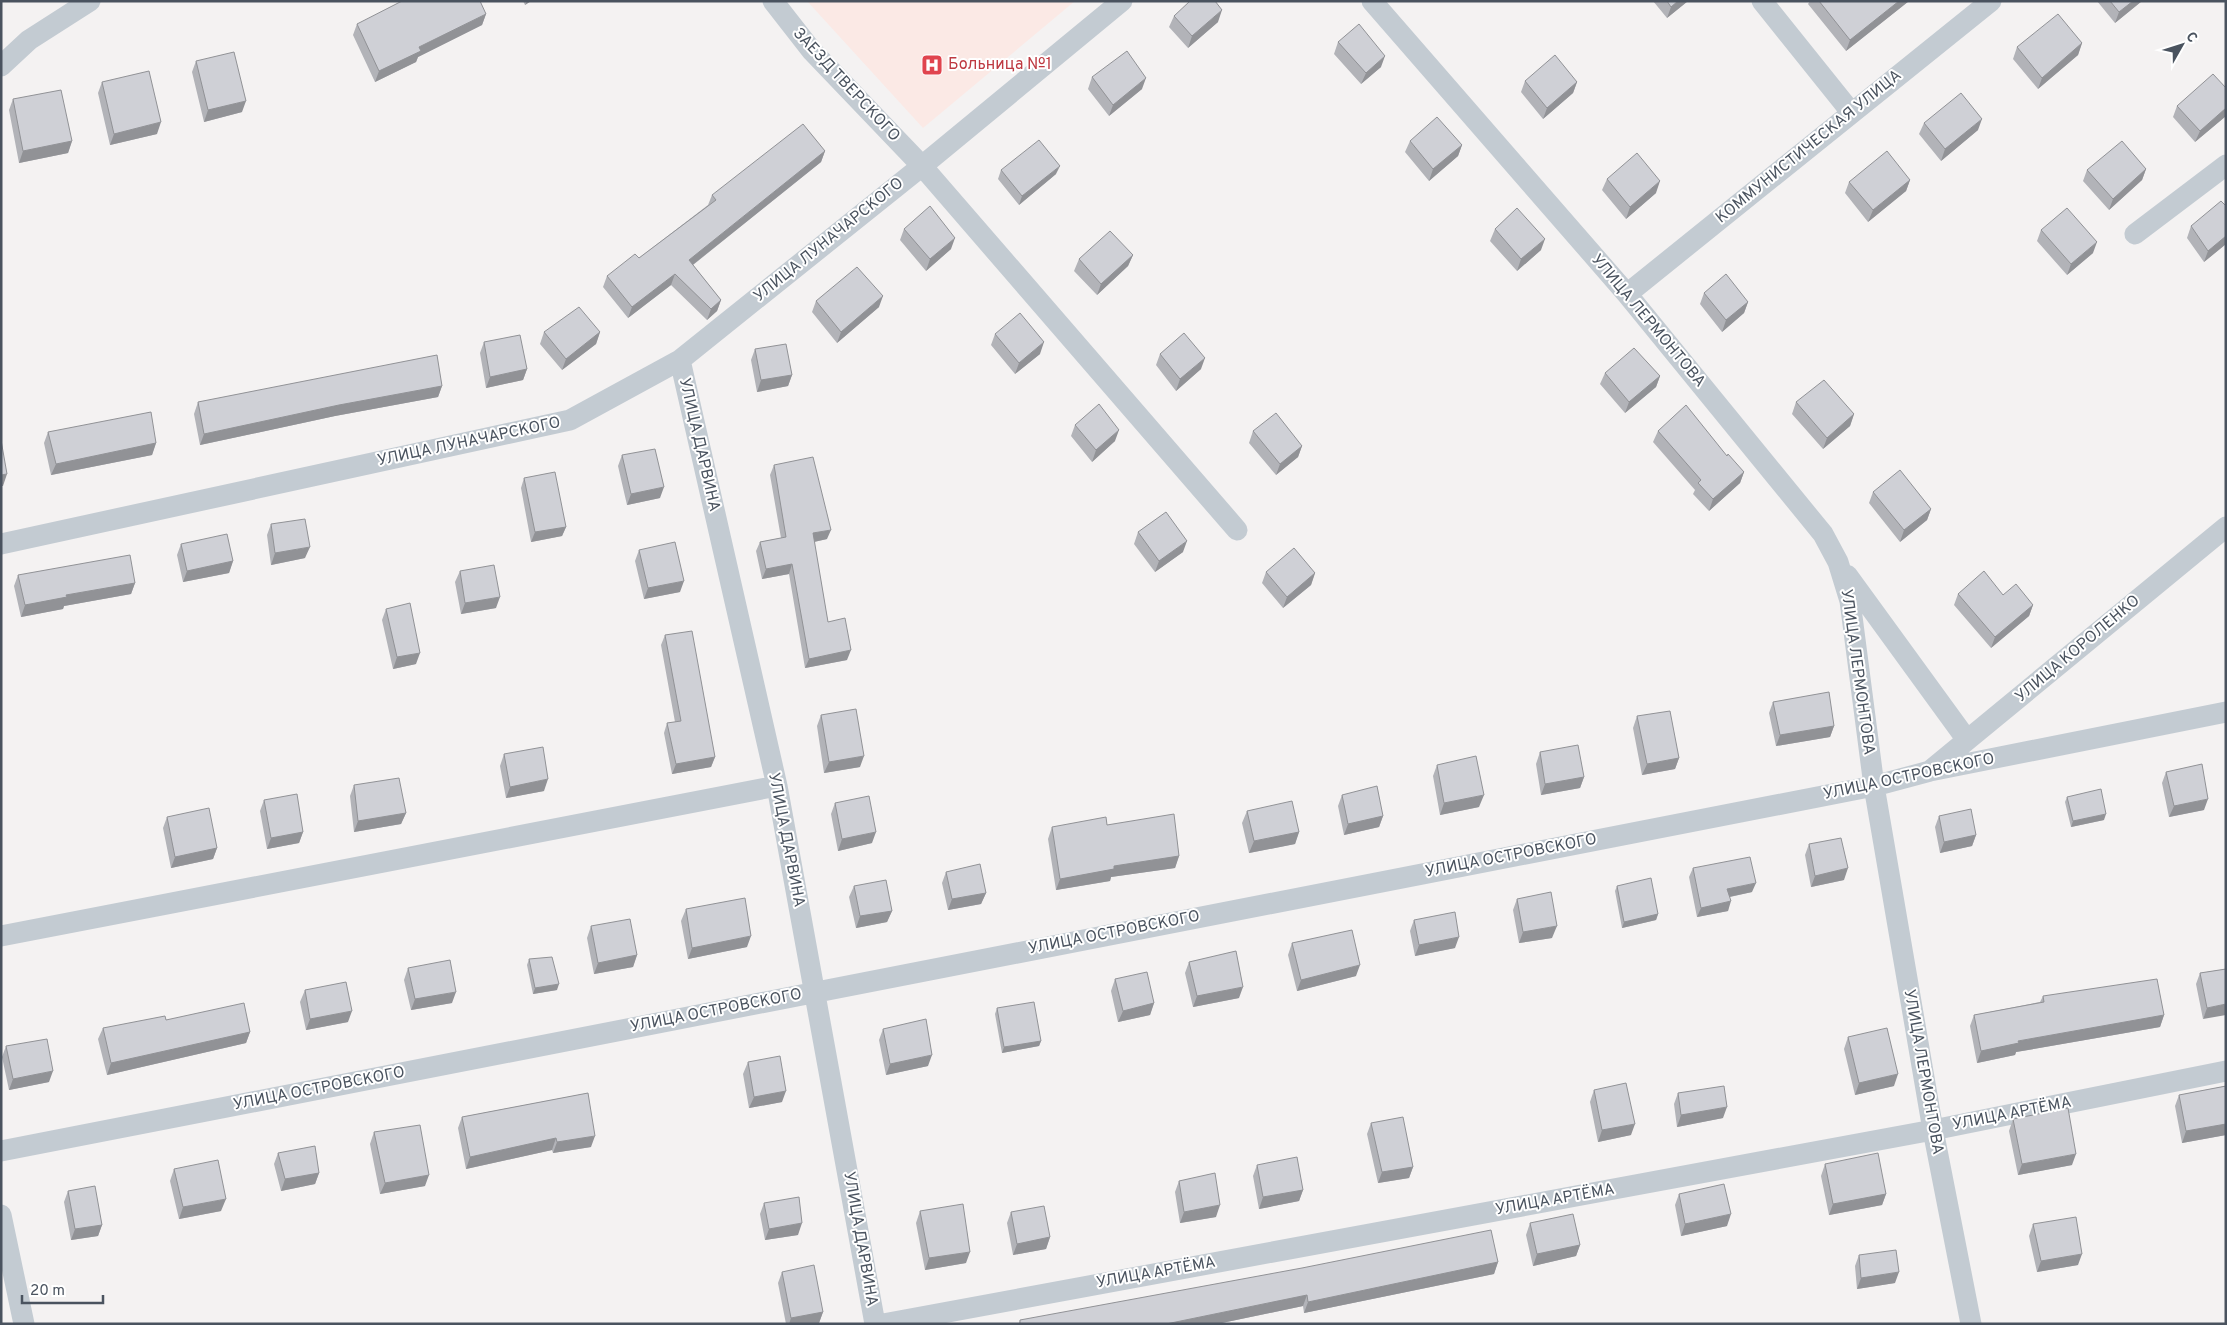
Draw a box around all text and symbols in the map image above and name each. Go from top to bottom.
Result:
north arrow [2157,20,2207,70]
street label: ЗАЕЗД ТВЕРСКОГО [788,24,904,146]
text: С [2182,29,2200,47]
hospital icon: Больница №1 [920,53,944,77]
place label: Больница №1 [948,55,1052,75]
street label: КОММУНИСТИЧЕСКАЯ УЛИЦА [1712,66,1906,228]
street label: УЛИЦА ЛУНАЧАРСКОГО [750,173,908,307]
street label: УЛИЦА ЛЕРМОНТОВА [1587,250,1710,392]
street label: УЛИЦА ДАРВИНА [674,376,724,514]
street label: УЛИЦА ЛУНАЧАРСКОГО [375,413,563,471]
street label: УЛИЦА ЛЕРМОНТОВА [1835,588,1879,756]
street label: УЛИЦА КОРОЛЕНКО [2012,591,2144,707]
street label: УЛИЦА ОСТРОВСКОГО [1822,749,1996,805]
street label: УЛИЦА ДАРВИНА [763,771,809,909]
street label: УЛИЦА ОСТРОВСКОГО [1423,830,1599,882]
street label: УЛИЦА ОСТРОВСКОГО [1026,907,1202,959]
street label: УЛИЦА ОСТРОВСКОГО [628,985,804,1037]
street label: УЛИЦА ЛЕРМОНТОВА [1899,988,1947,1156]
street label: УЛИЦА ОСТРОВСКОГО [231,1063,407,1115]
street label: УЛИЦА АРТЁМА [1950,1091,2073,1135]
street label: УЛИЦА ДАРВИНА [838,1170,882,1308]
street label: УЛИЦА АРТЁМА [1493,1178,1616,1220]
street label: УЛИЦА АРТЁМА [1094,1251,1217,1293]
scale bar [22,1272,104,1304]
text: 20 m [30,1282,65,1301]

